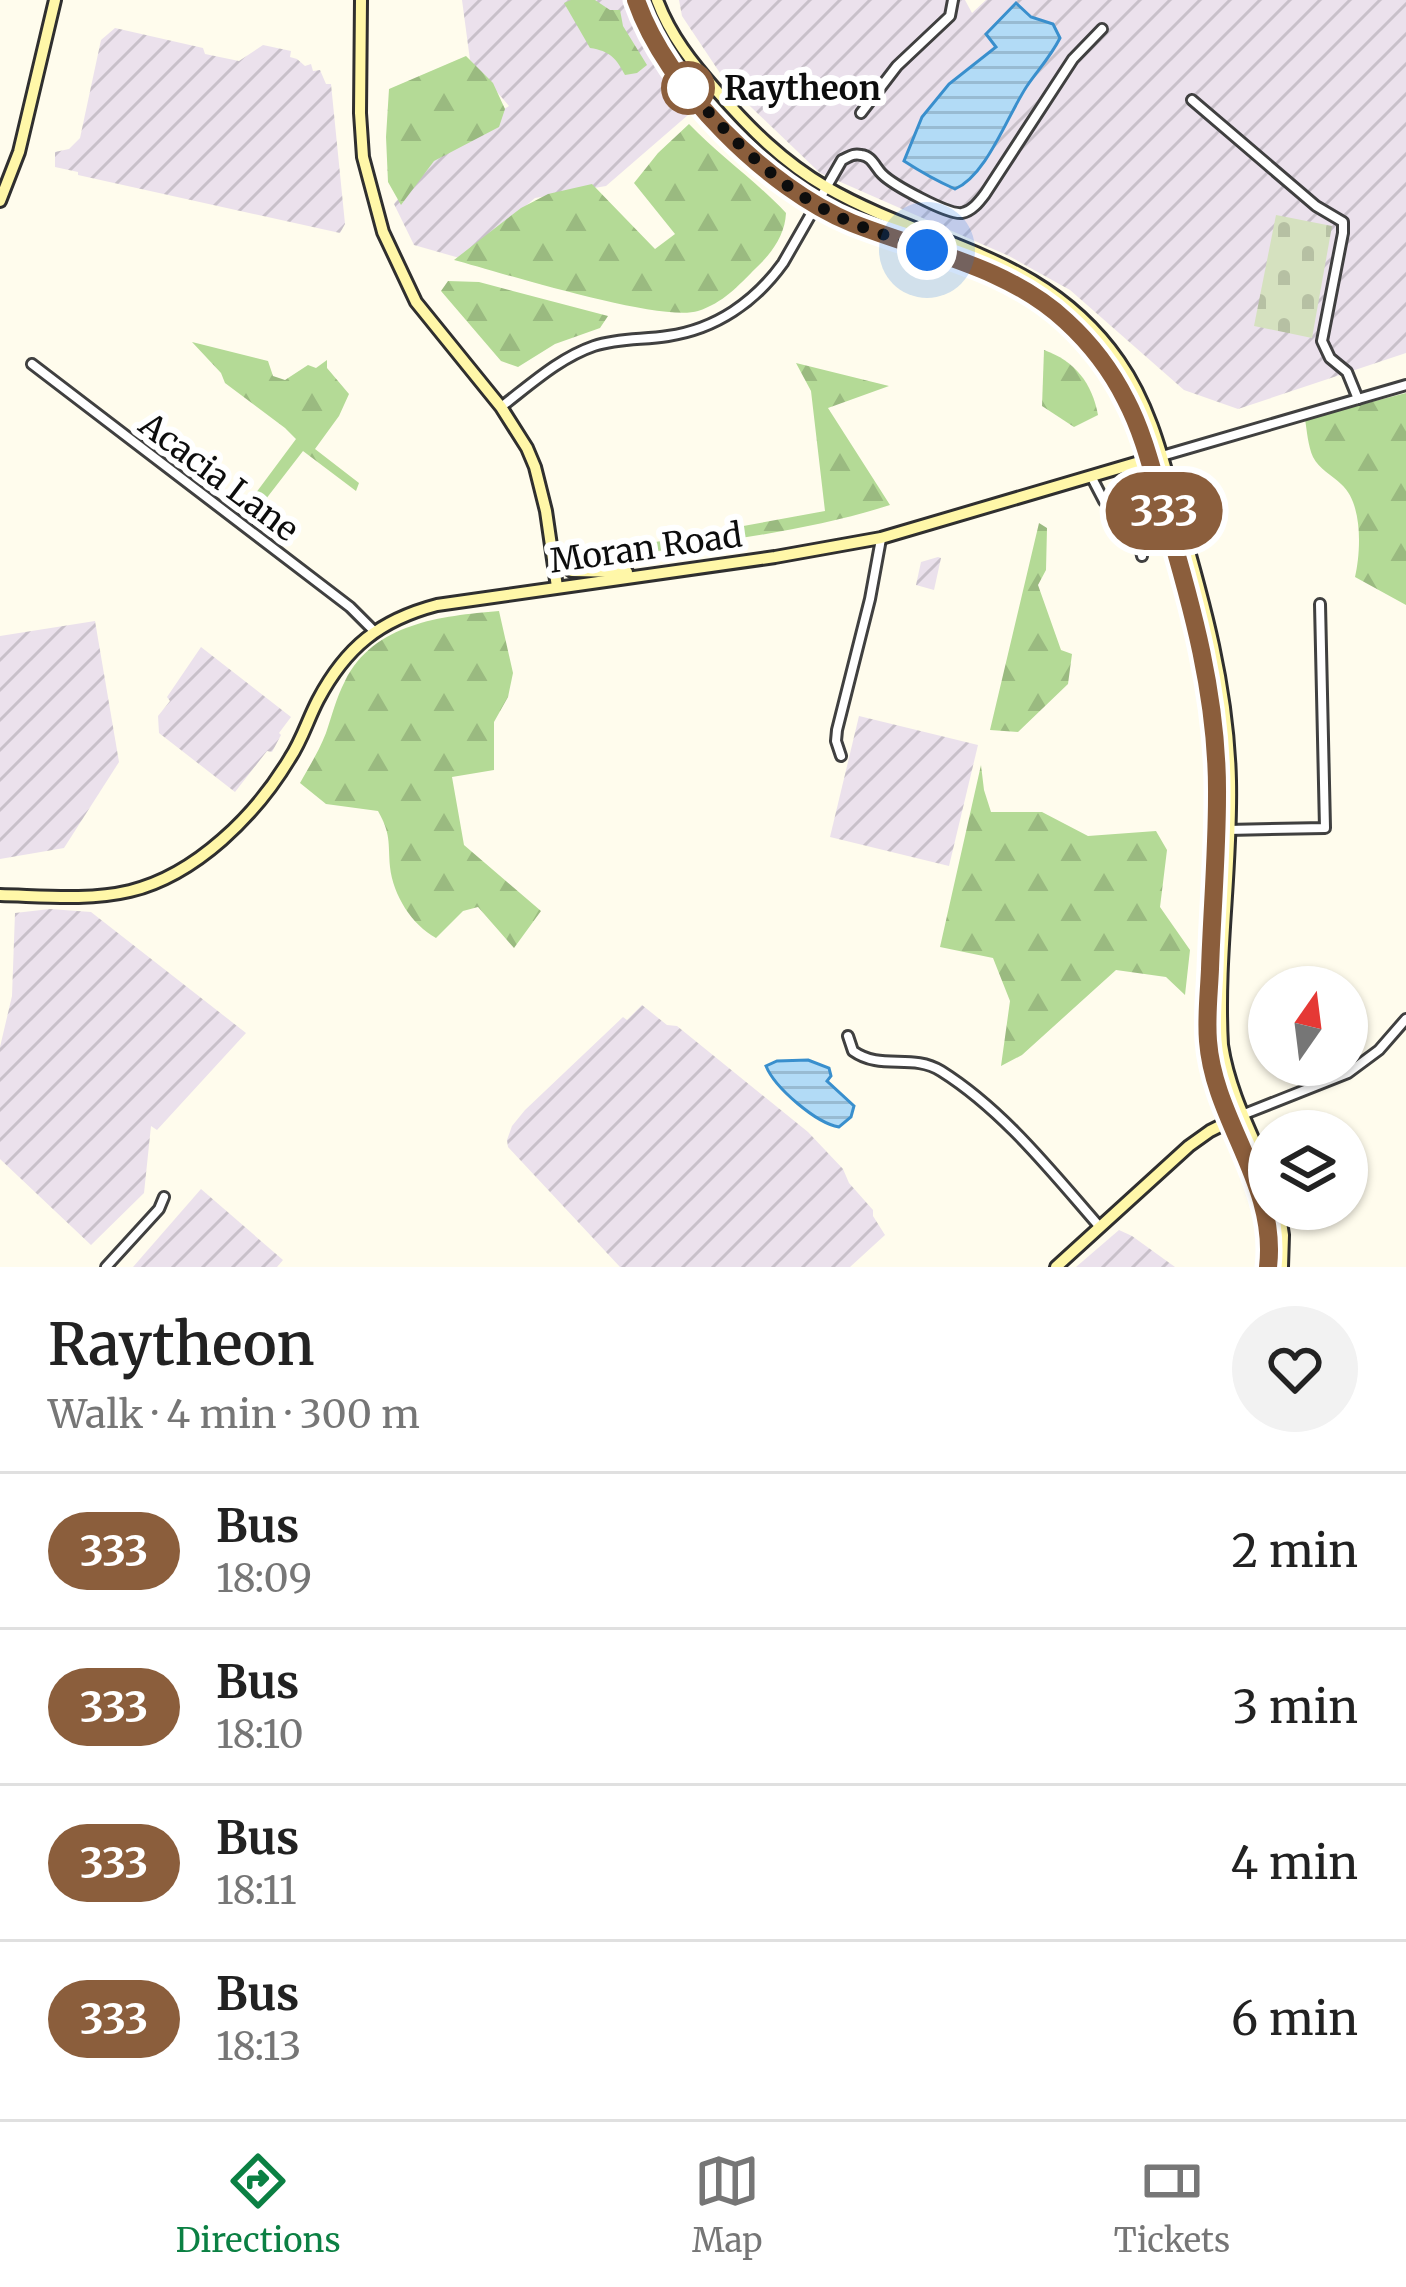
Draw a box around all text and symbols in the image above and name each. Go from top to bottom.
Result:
marker: Raytheon [663,63,713,113]
place label: Raytheon [724,68,881,109]
your location [897,220,957,280]
street label: Acacia Lane [131,403,307,550]
line badge: 333 [1095,472,1233,550]
text: 333 [1130,485,1198,537]
street label: Moran Road [547,514,745,582]
north arrow [1248,966,1368,1086]
map controls [1248,966,1368,1230]
button: layers [1248,1110,1368,1230]
button: heart [1232,1306,1358,1432]
text: Raytheon [48,1309,315,1381]
text: Walk · 4 min · 300 m [48,1390,420,1439]
text: Bus [216,1498,299,1554]
text: 2 min [1232,1523,1358,1579]
text: 333 [80,1525,148,1577]
text: 18:09 [216,1554,312,1603]
text: Bus [216,1654,299,1710]
text: 3 min [1233,1679,1358,1735]
text: 333 [80,1681,148,1733]
text: 18:10 [216,1710,304,1759]
text: Bus [216,1810,299,1866]
text: 4 min [1231,1835,1358,1891]
text: 333 [80,1837,148,1889]
text: 18:11 [216,1866,297,1915]
text: Bus [216,1966,299,2022]
text: 6 min [1231,1991,1358,2047]
text: 333 [80,1993,148,2045]
text: 18:13 [216,2022,301,2071]
tab: Directions [176,2148,341,2261]
tab: Map [692,2148,762,2261]
tab: Tickets [1114,2148,1230,2261]

